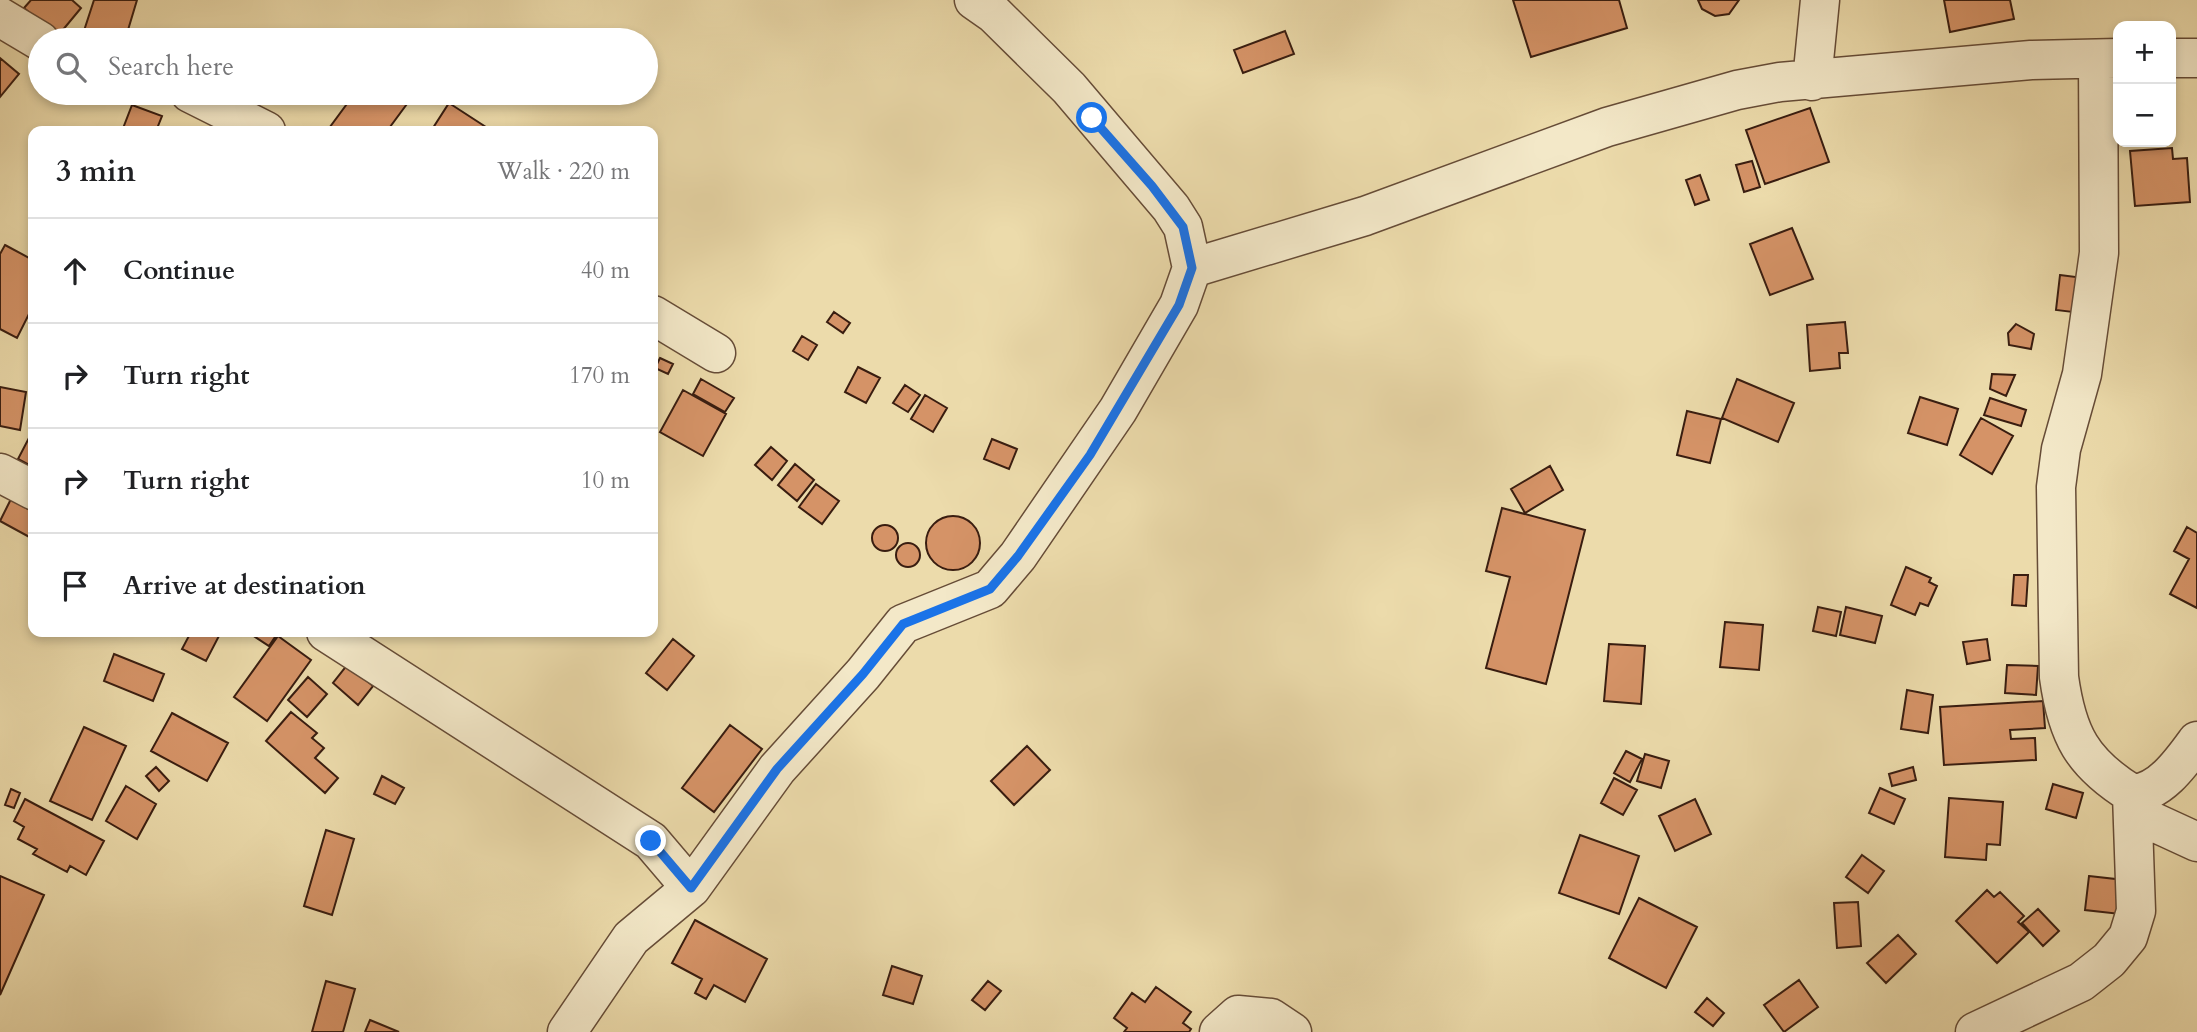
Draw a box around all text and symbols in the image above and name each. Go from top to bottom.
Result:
map controls [2113,21,2176,147]
button: + [2113,21,2176,84]
search box [28,28,658,105]
icon: search [52,48,90,86]
text: Search here [108,49,234,84]
button: − [2113,84,2176,147]
route start [1076,102,1107,133]
text: 3 min [56,151,136,192]
text: Walk · 220 m [497,156,630,187]
icon: ahead [56,252,94,290]
text: Continue [123,253,235,288]
text: 40 m [581,255,630,286]
icon: right [56,357,94,395]
text: Turn right [123,358,250,393]
text: 170 m [569,360,630,391]
icon: right [56,462,94,500]
text: Turn right [123,463,250,498]
text: 10 m [581,465,630,496]
icon: arrive [56,567,94,605]
text: Arrive at destination [123,568,366,603]
route end [635,825,666,856]

